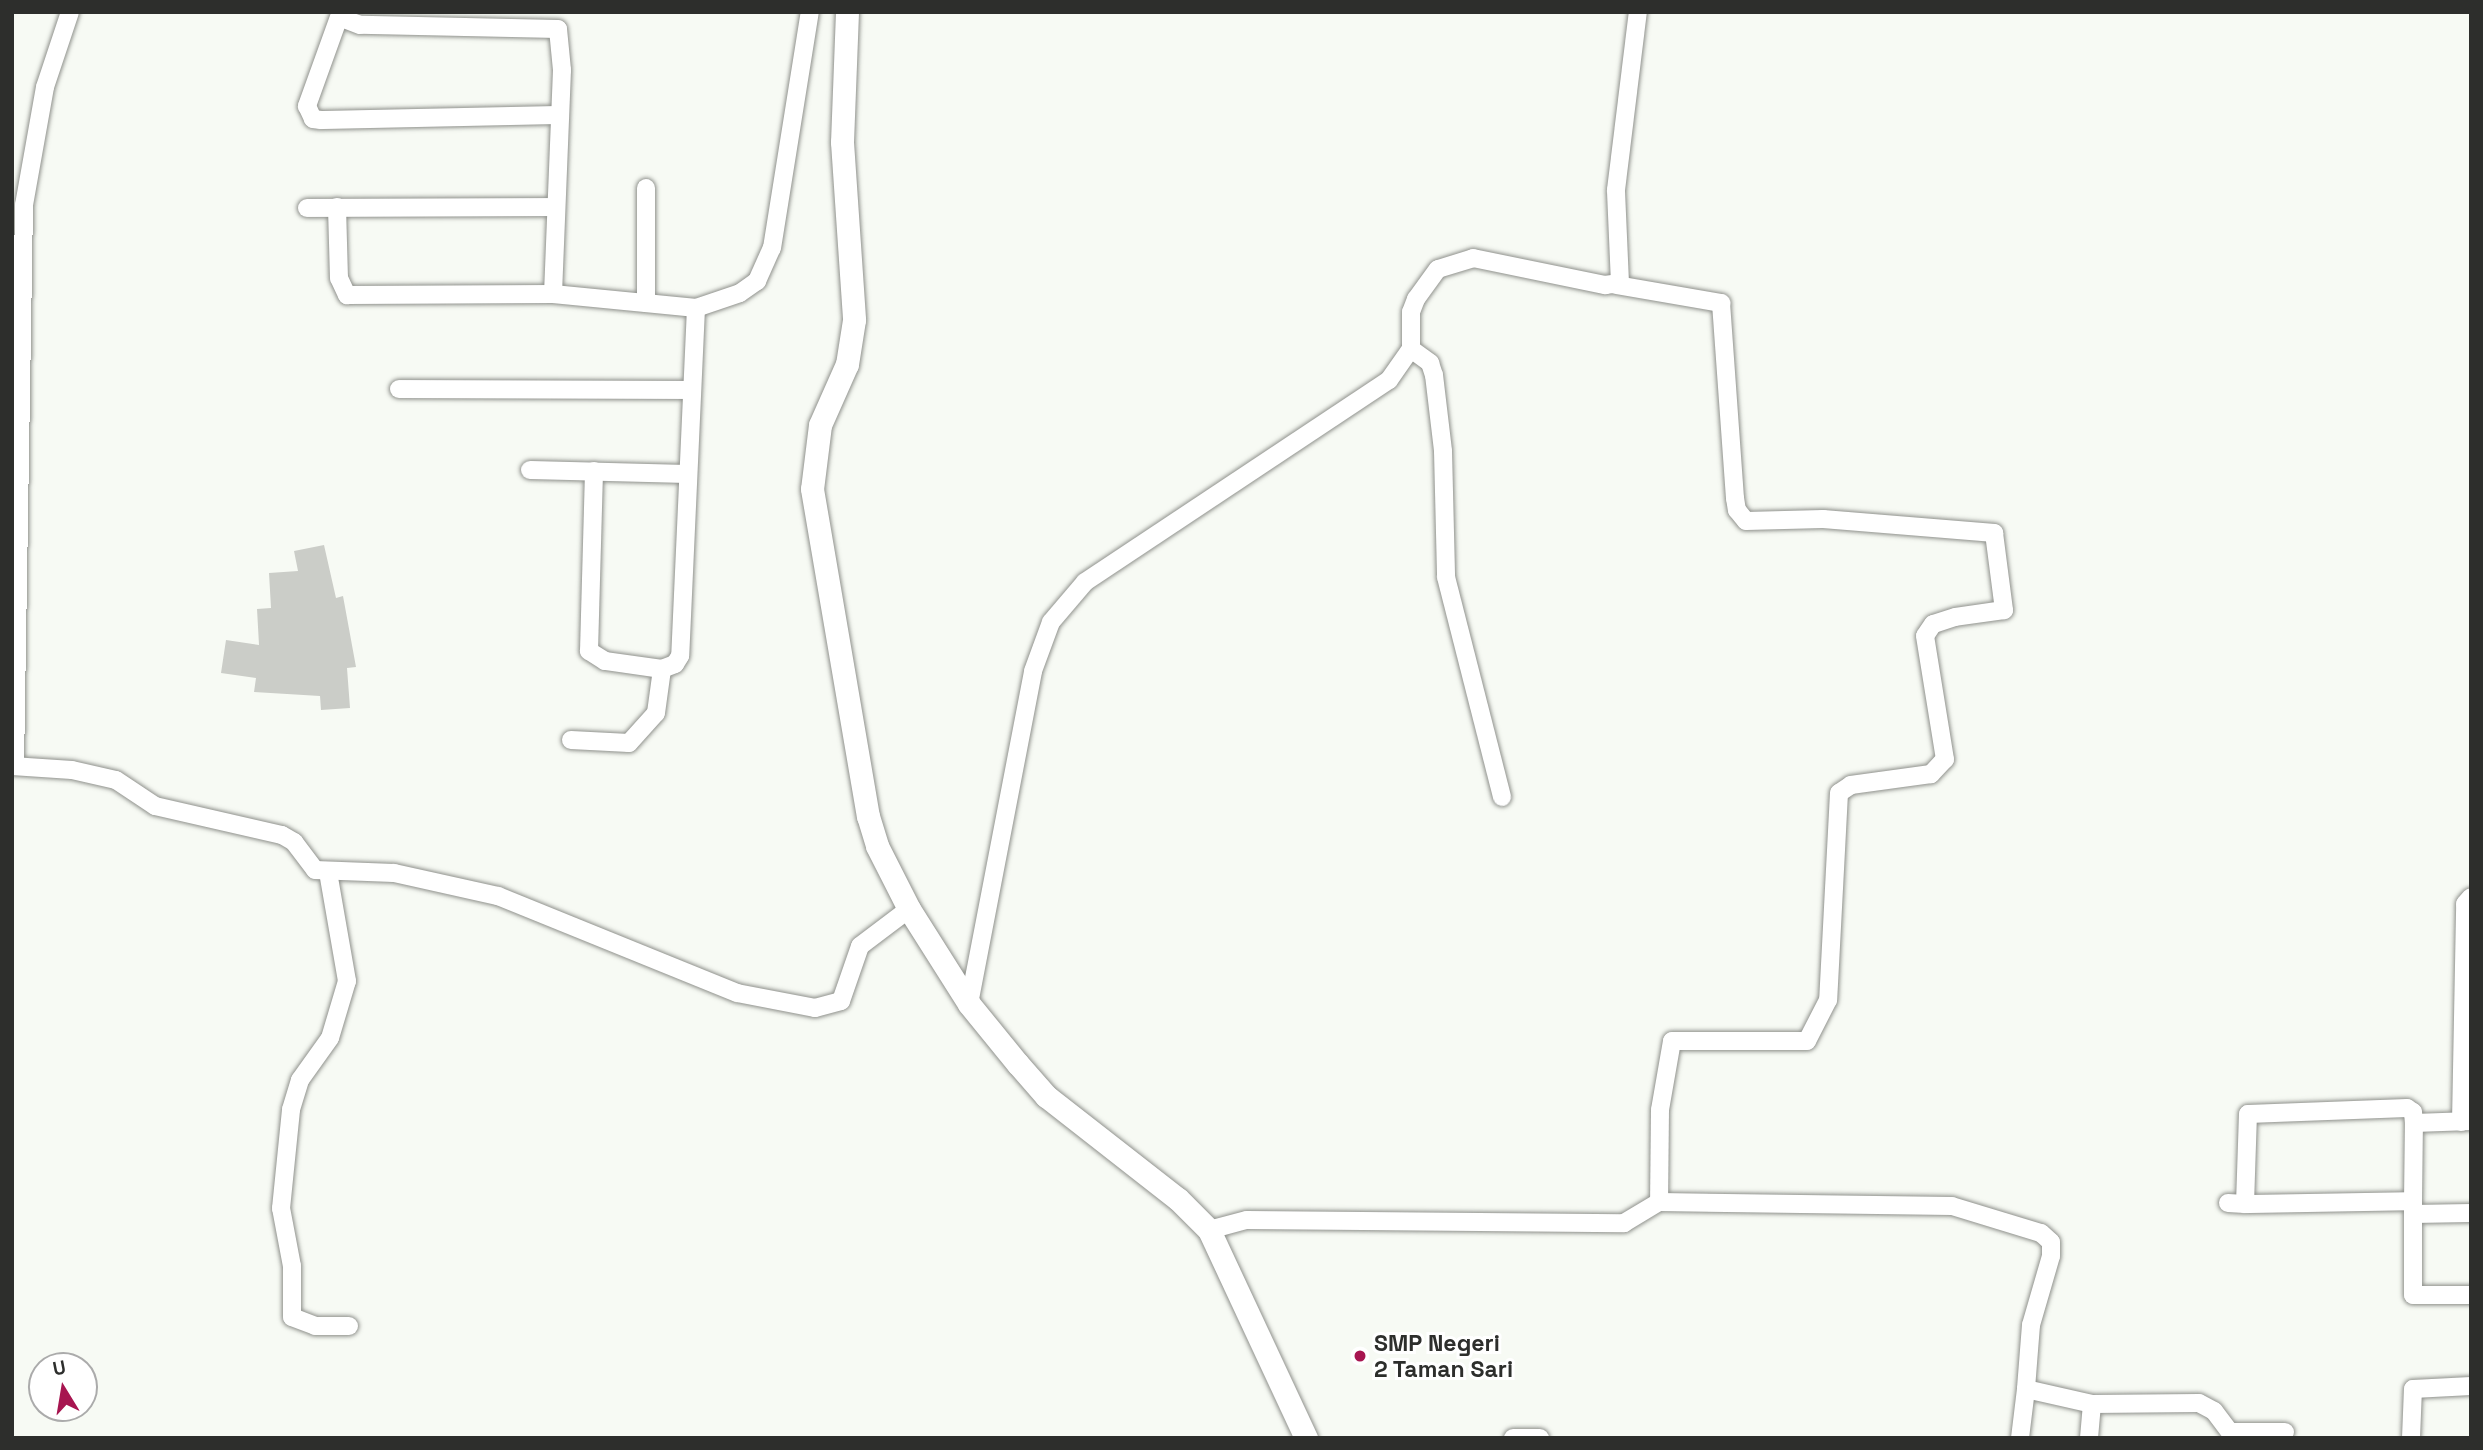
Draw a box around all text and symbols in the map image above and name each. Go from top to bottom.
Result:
place label: SMP Negeri 2 Taman Sari [1374,1329,1514,1383]
marker: SMP Negeri 2 Taman Sari [1352,1348,1368,1364]
north arrow [28,1352,98,1422]
text: U [51,1354,68,1381]

